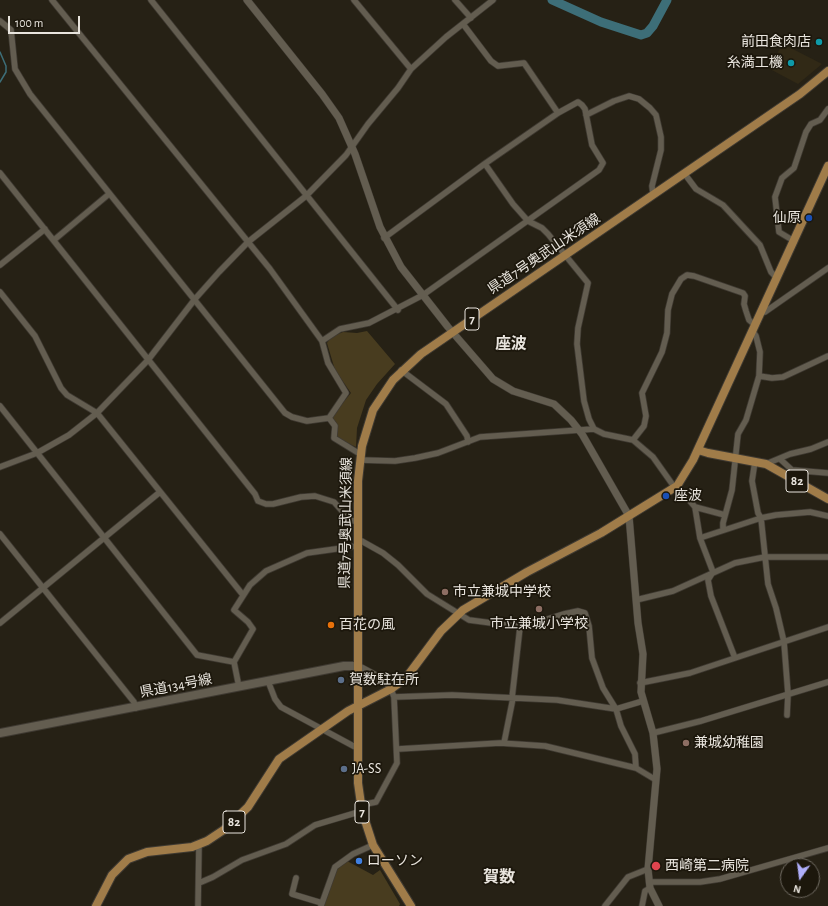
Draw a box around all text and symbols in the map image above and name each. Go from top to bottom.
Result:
scale bar [10,8,82,34]
text: 100 m [15,17,43,29]
place label: 前田食肉店 [741,34,811,50]
marker: 前田食肉店 [814,37,824,47]
place label: 糸満工機 [727,55,783,71]
marker: 糸満工機 [786,58,796,68]
street label: 県道7号奥武山米須線 [485,210,603,298]
place label: 仙原 [773,210,801,226]
marker: 仙原 [804,213,814,223]
road number: 7 [465,308,479,330]
district label: 座波 [495,334,527,354]
street label: 県道7号奥武山米須線 [336,457,356,589]
road number: 82 [786,470,808,492]
place label: 座波 [674,488,702,504]
marker: 座波 [661,491,671,501]
place label: 市立兼城中学校 [453,584,551,600]
marker: 市立兼城中学校 [440,587,450,597]
marker: 市立兼城小学校 [534,604,544,614]
place label: 市立兼城小学校 [490,616,588,632]
place label: 百花の風 [339,617,395,633]
marker: 百花の風 [326,620,336,630]
street label: 県道134号線 [138,671,214,701]
place label: 賀数駐在所 [349,672,419,688]
marker: 賀数駐在所 [336,675,346,685]
place label: 兼城幼稚園 [694,735,764,751]
marker: 兼城幼稚園 [681,738,691,748]
place label: JA-SS [352,761,381,777]
marker: JA-SS [339,764,349,774]
road number: 7 [355,801,369,823]
road number: 82 [223,811,245,833]
place label: ローソン [367,853,423,869]
marker: ローソン [354,856,364,866]
place label: 西崎第二病院 [665,858,749,874]
north arrow [780,858,820,898]
marker: 西崎第二病院 [650,860,662,872]
district label: 賀数 [483,867,515,887]
text: N [792,883,802,895]

